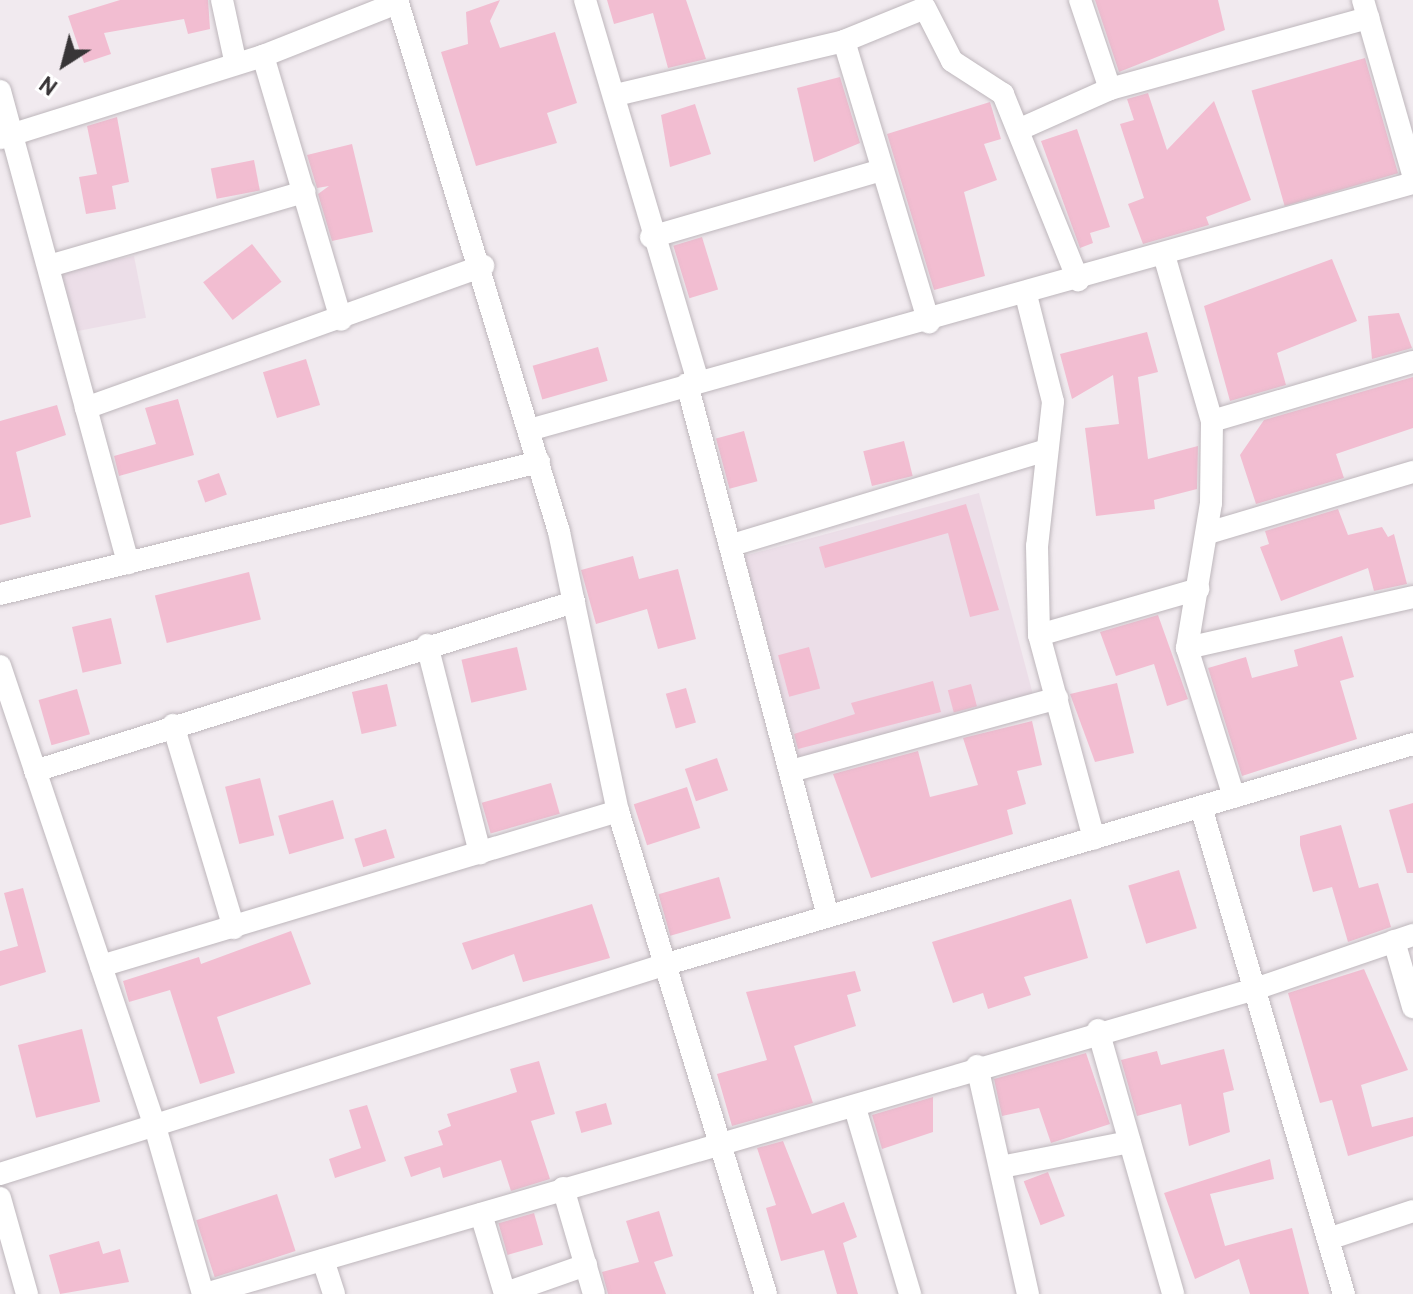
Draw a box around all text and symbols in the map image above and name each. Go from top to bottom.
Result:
north arrow [24,24,104,104]
text: N [35,68,64,99]

